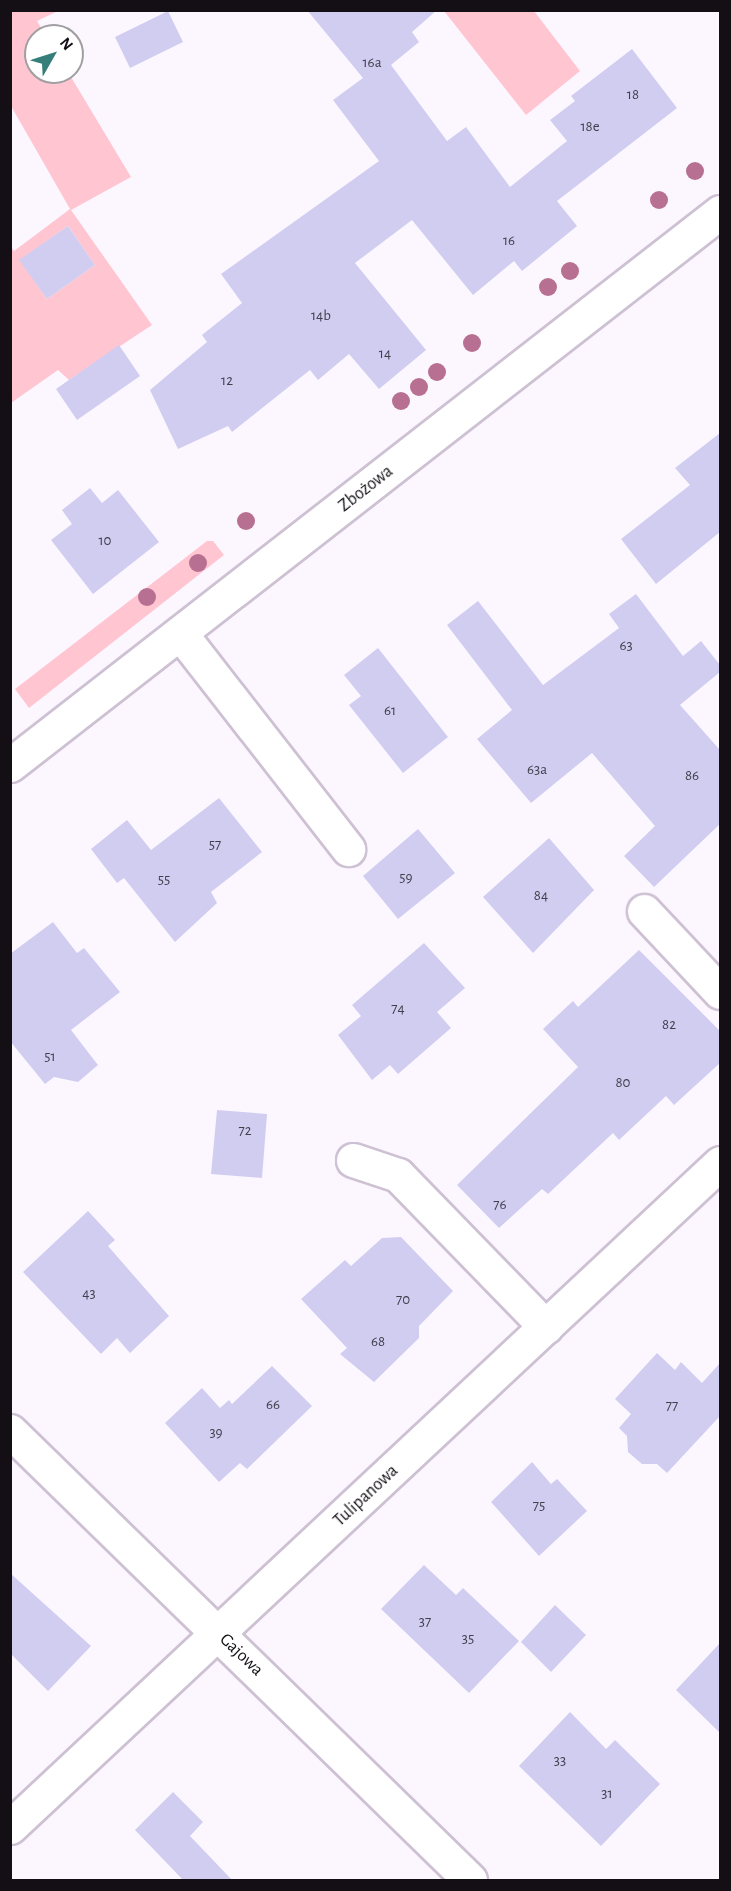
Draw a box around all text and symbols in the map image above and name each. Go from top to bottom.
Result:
north arrow [24,24,84,84]
text: N [57,35,76,53]
house number: 16a [362,54,382,72]
house number: 18 [627,86,639,104]
house number: 18e [580,118,600,136]
house number: 16 [503,232,515,250]
house number: 14b [311,307,331,325]
house number: 14 [379,345,391,363]
house number: 12 [221,372,233,390]
street label: Zbożowa [334,461,398,517]
house number: 10 [98,532,112,550]
house number: 63 [619,637,633,655]
house number: 61 [384,702,396,720]
house number: 63a [527,761,547,779]
house number: 86 [685,767,699,785]
house number: 57 [209,836,221,854]
house number: 59 [399,869,413,887]
house number: 55 [158,871,170,889]
house number: 84 [534,887,548,905]
house number: 74 [391,1000,405,1018]
house number: 82 [662,1016,676,1034]
house number: 51 [44,1048,56,1066]
house number: 80 [615,1074,631,1092]
house number: 72 [238,1122,252,1140]
house number: 76 [493,1196,507,1214]
house number: 43 [82,1285,96,1303]
house number: 70 [396,1291,410,1309]
house number: 68 [371,1333,385,1351]
house number: 66 [266,1396,280,1414]
house number: 77 [666,1397,678,1415]
house number: 39 [209,1424,223,1442]
street label: Tulipanowa [329,1461,403,1531]
house number: 75 [533,1497,545,1515]
house number: 37 [419,1613,431,1631]
street label: Gajowa [215,1629,267,1681]
house number: 35 [462,1630,474,1648]
house number: 33 [554,1752,566,1770]
house number: 31 [601,1785,613,1803]

